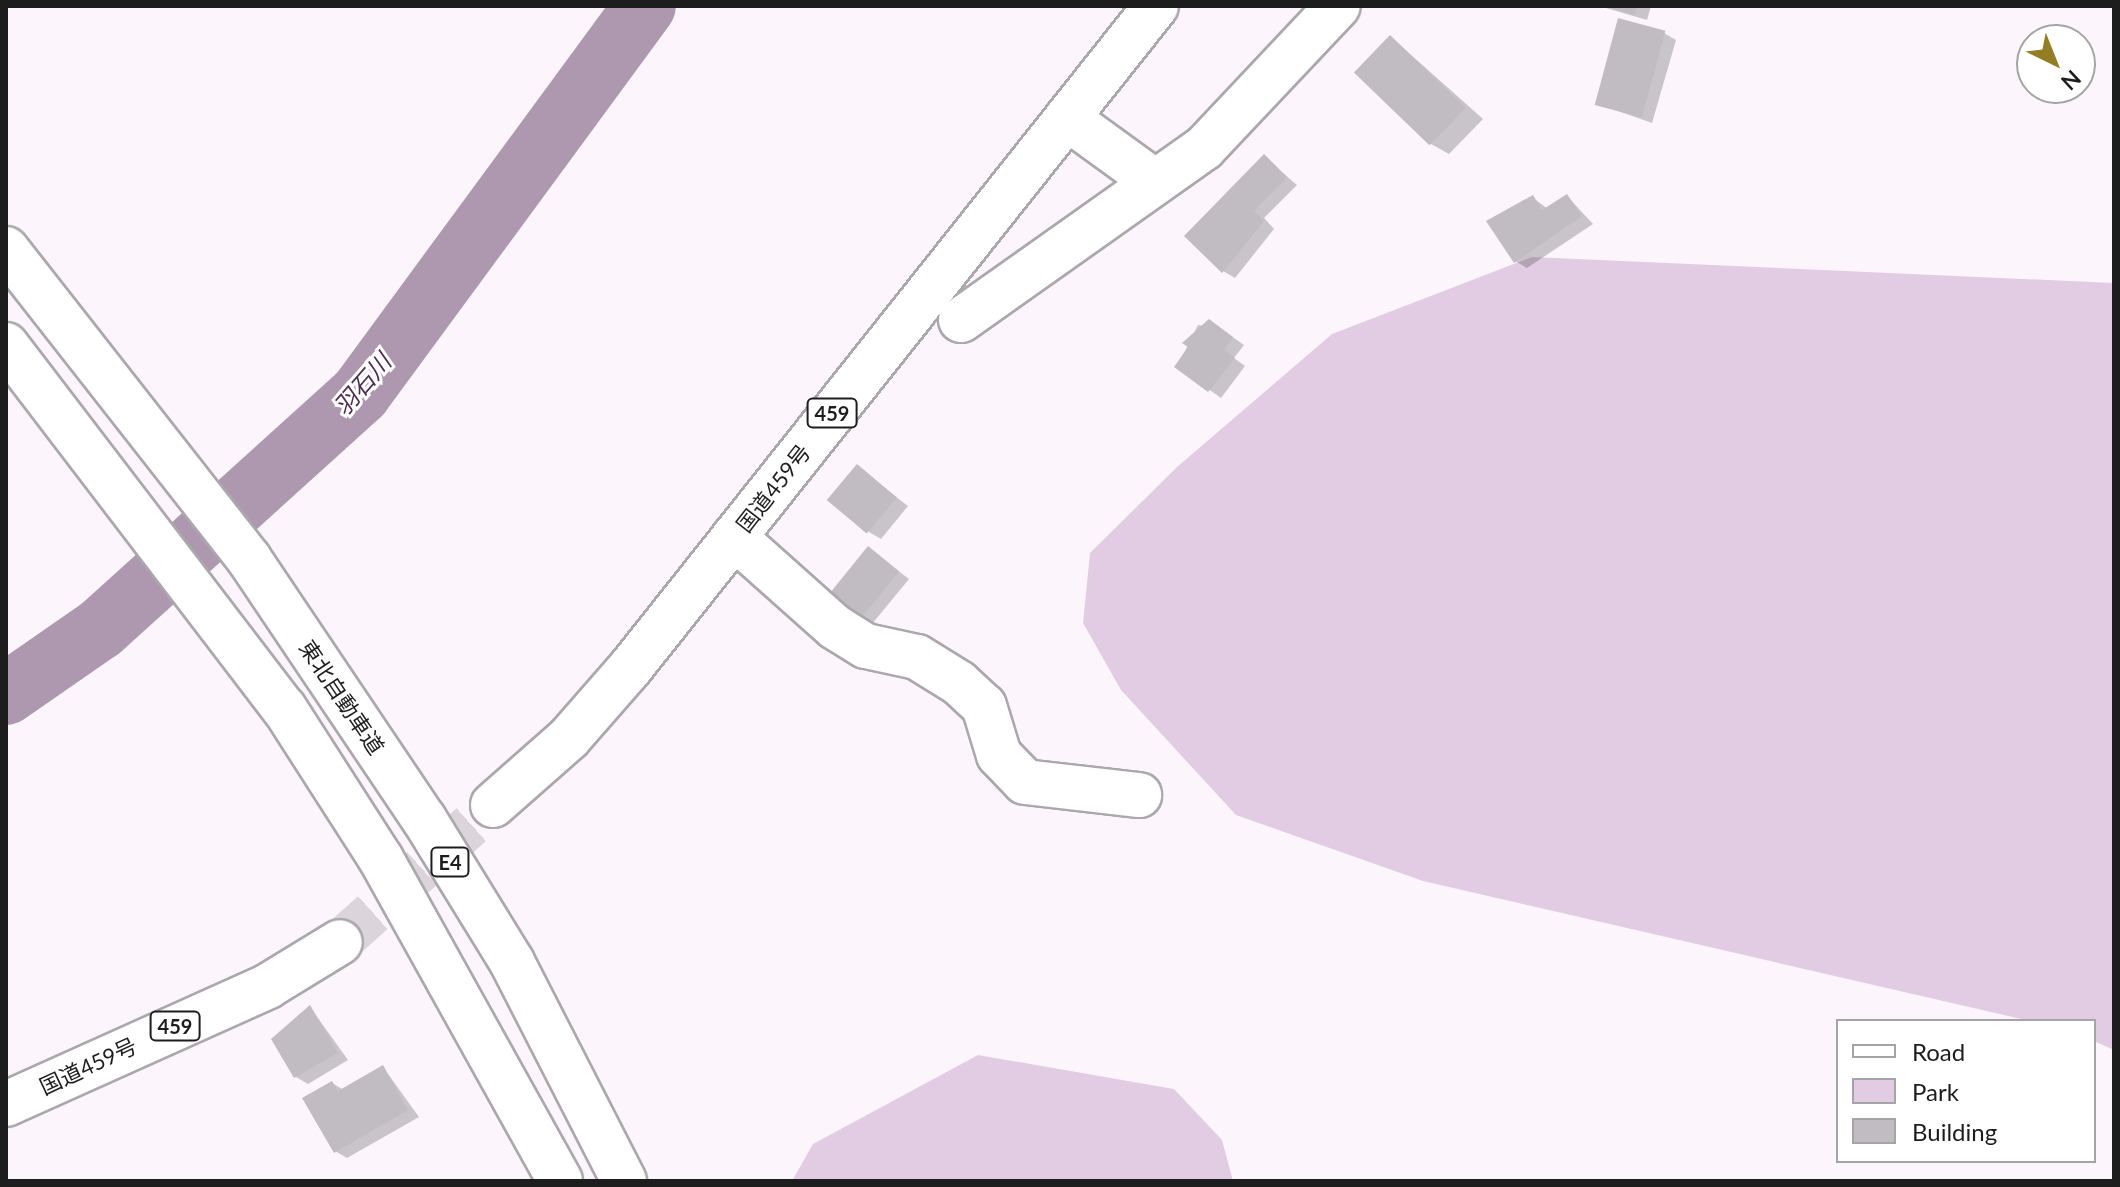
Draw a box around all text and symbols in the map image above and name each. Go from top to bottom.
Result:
north arrow [2016,24,2096,104]
text: N [2056,65,2087,96]
water label: 羽石川 [328,347,396,421]
road number: 459 [806,397,858,429]
street label: 国道459号 [730,439,816,537]
street label: 東北自動車道 [294,635,390,759]
road number: E4 [430,846,470,878]
road number: 459 [149,1010,201,1042]
legend [1836,1019,2096,1163]
street label: 国道459号 [35,1032,141,1100]
text: Road [1912,1037,1965,1066]
text: Park [1912,1077,1959,1106]
text: Building [1912,1117,1997,1146]

